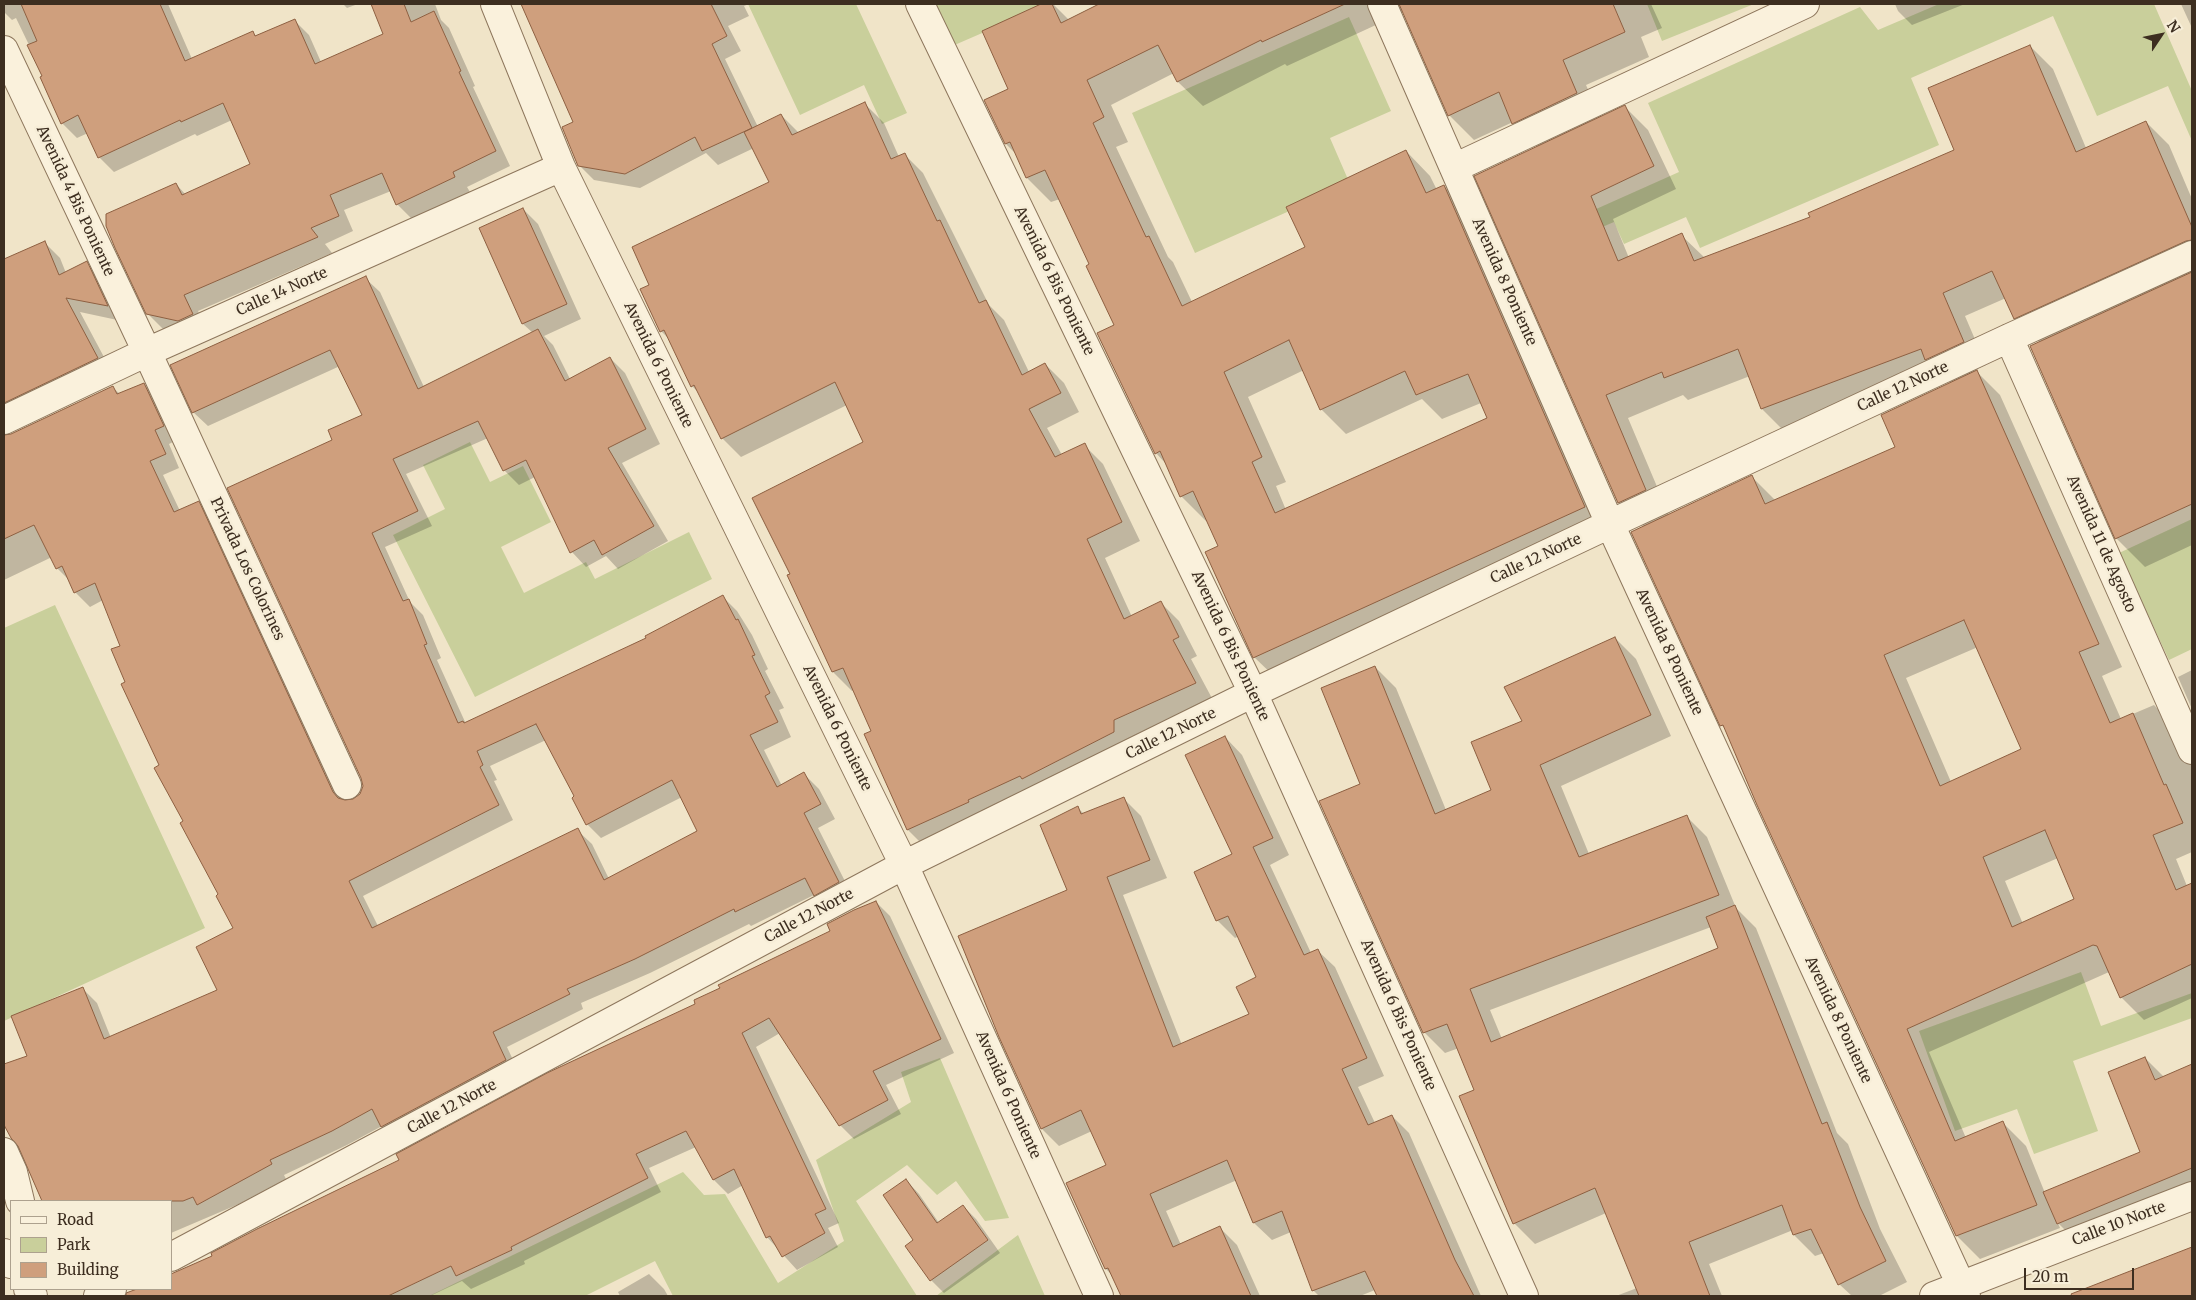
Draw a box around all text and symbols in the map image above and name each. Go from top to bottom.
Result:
north arrow [2136,10,2186,60]
text: N [2163,17,2184,36]
street label: Avenida 4 Bis Poniente [32,123,118,279]
street label: Avenida 6 Bis Poniente [1010,204,1098,358]
street label: Avenida 8 Poniente [1468,215,1540,349]
street label: Calle 14 Norte [234,264,330,320]
street label: Avenida 6 Poniente [620,299,696,431]
street label: Calle 12 Norte [1855,358,1951,416]
street label: Avenida 11 de Agosto [2063,473,2139,615]
street label: Privada Los Colorines [206,495,288,643]
street label: Calle 12 Norte [1488,530,1584,588]
street label: Avenida 6 Bis Poniente [1187,568,1273,724]
street label: Avenida 8 Poniente [1632,586,1706,718]
street label: Avenida 6 Poniente [799,662,875,794]
street label: Calle 12 Norte [1123,704,1219,764]
street label: Calle 12 Norte [761,885,857,947]
street label: Avenida 6 Bis Poniente [1357,937,1439,1093]
street label: Avenida 8 Poniente [1801,954,1875,1086]
street label: Avenida 6 Poniente [972,1028,1044,1162]
street label: Calle 12 Norte [404,1076,500,1138]
street label: Calle 10 Norte [2070,1198,2168,1250]
legend [10,1200,172,1290]
text: Road [57,1210,93,1229]
text: Park [57,1235,90,1254]
scale bar [2026,1258,2136,1290]
text: Building [57,1260,119,1279]
text: 20 m [2032,1267,2069,1286]

